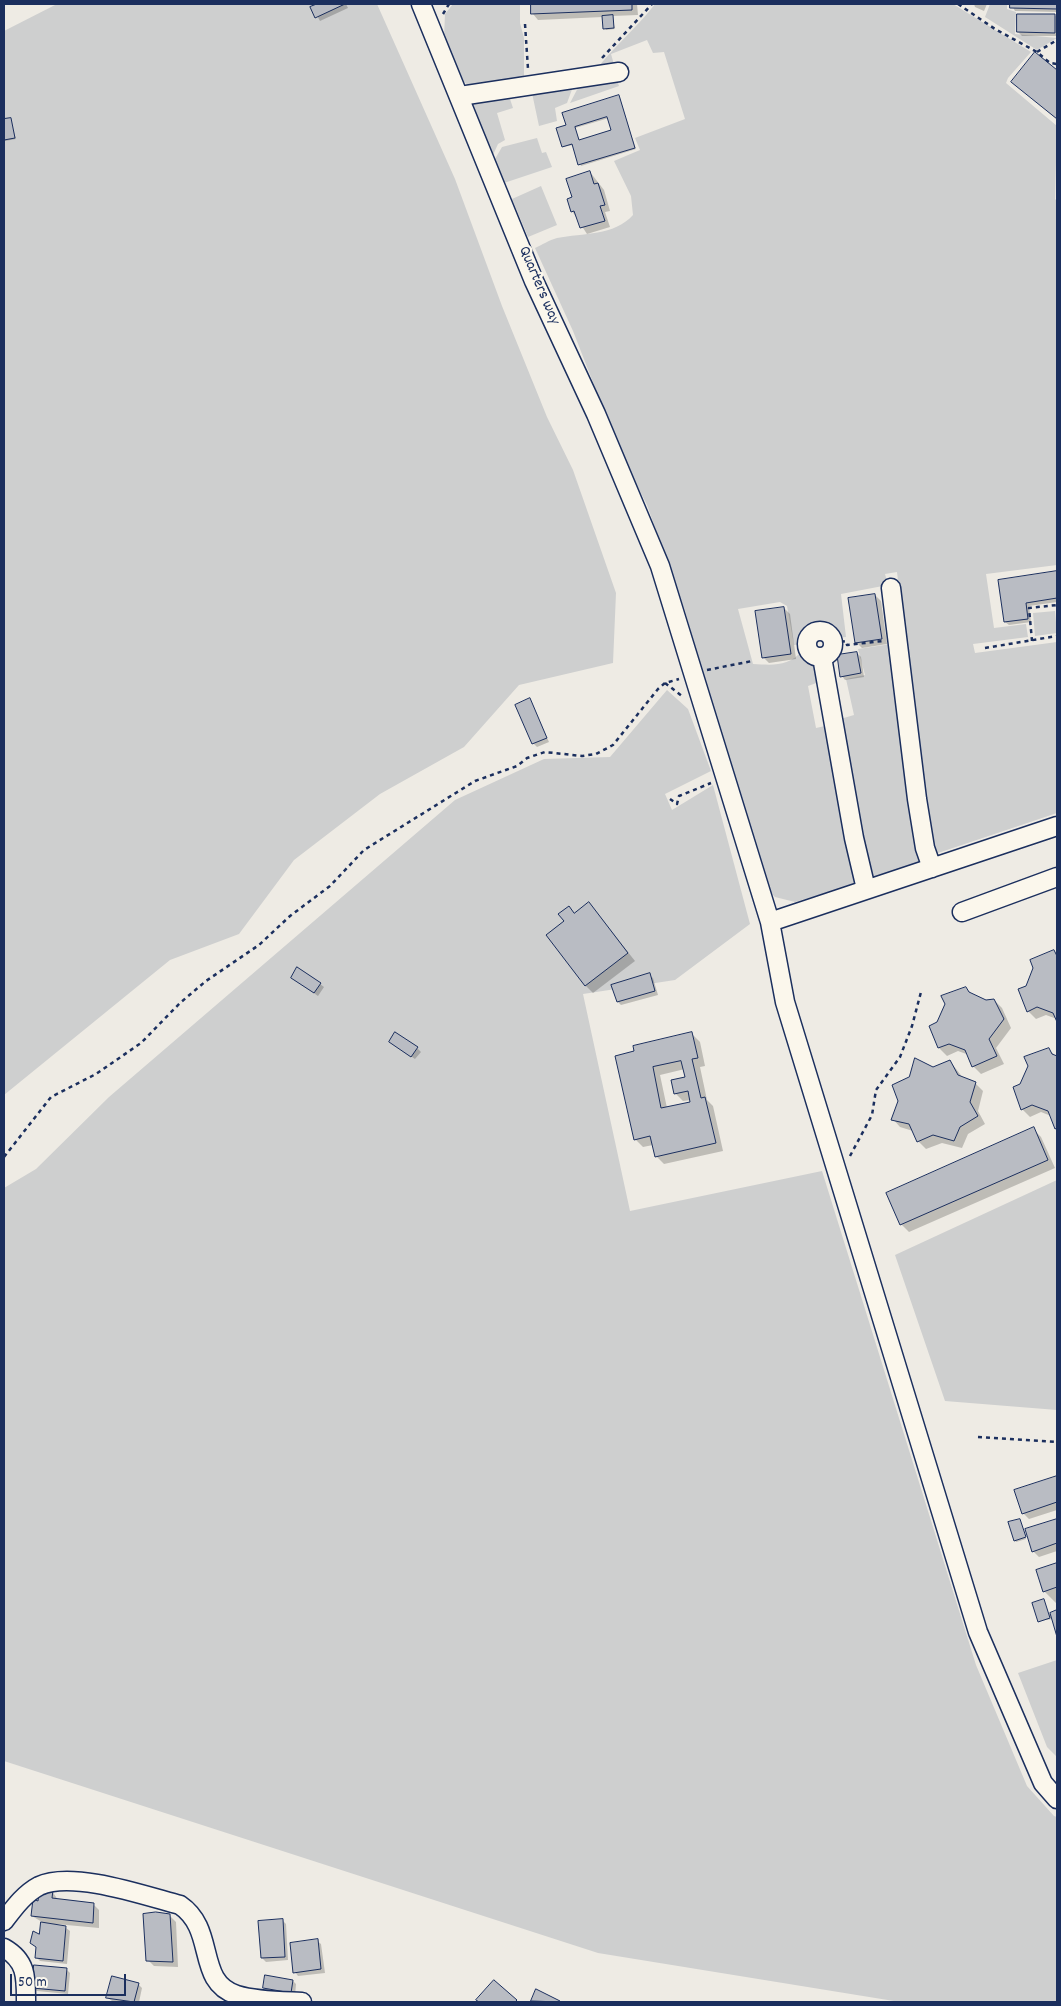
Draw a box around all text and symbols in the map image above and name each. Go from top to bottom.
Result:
street label: Quarters way [513,244,563,328]
scale bar [12,1964,129,1996]
text: 50 m [18,1972,47,1994]

